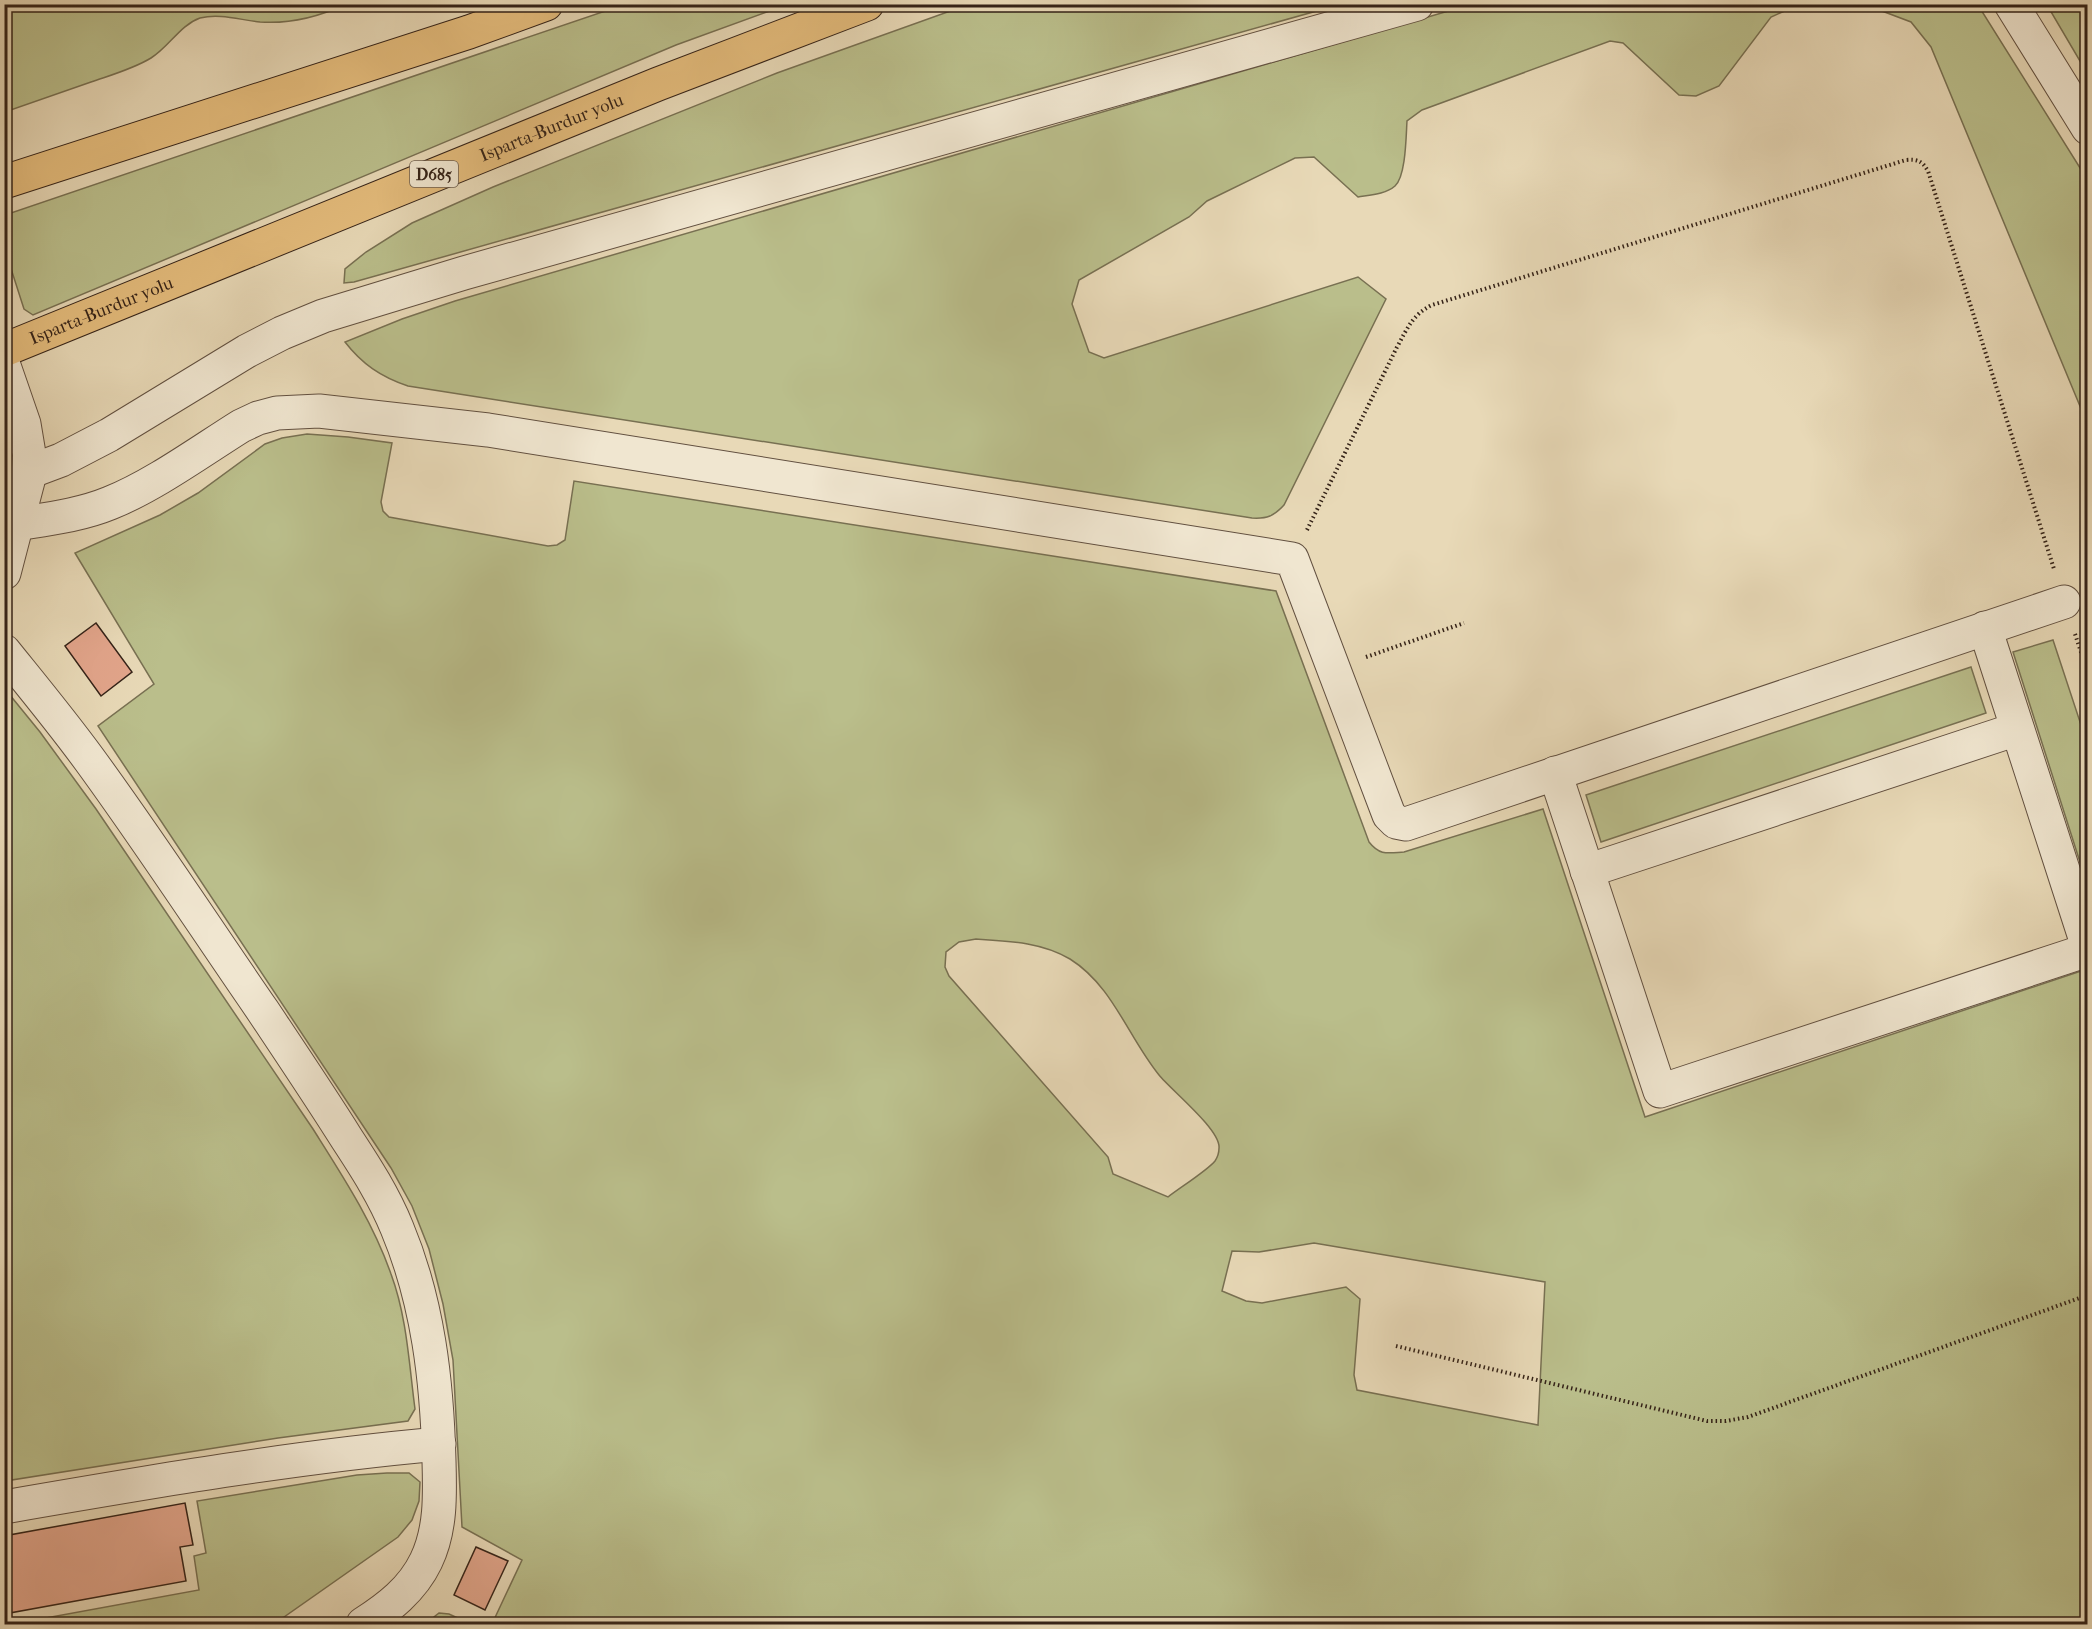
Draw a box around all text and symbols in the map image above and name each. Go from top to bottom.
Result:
street label: Isparta-Burdur yolu [477,89,626,166]
road number: D685 [410,161,458,187]
street label: Isparta-Burdur yolu [26,272,176,349]

